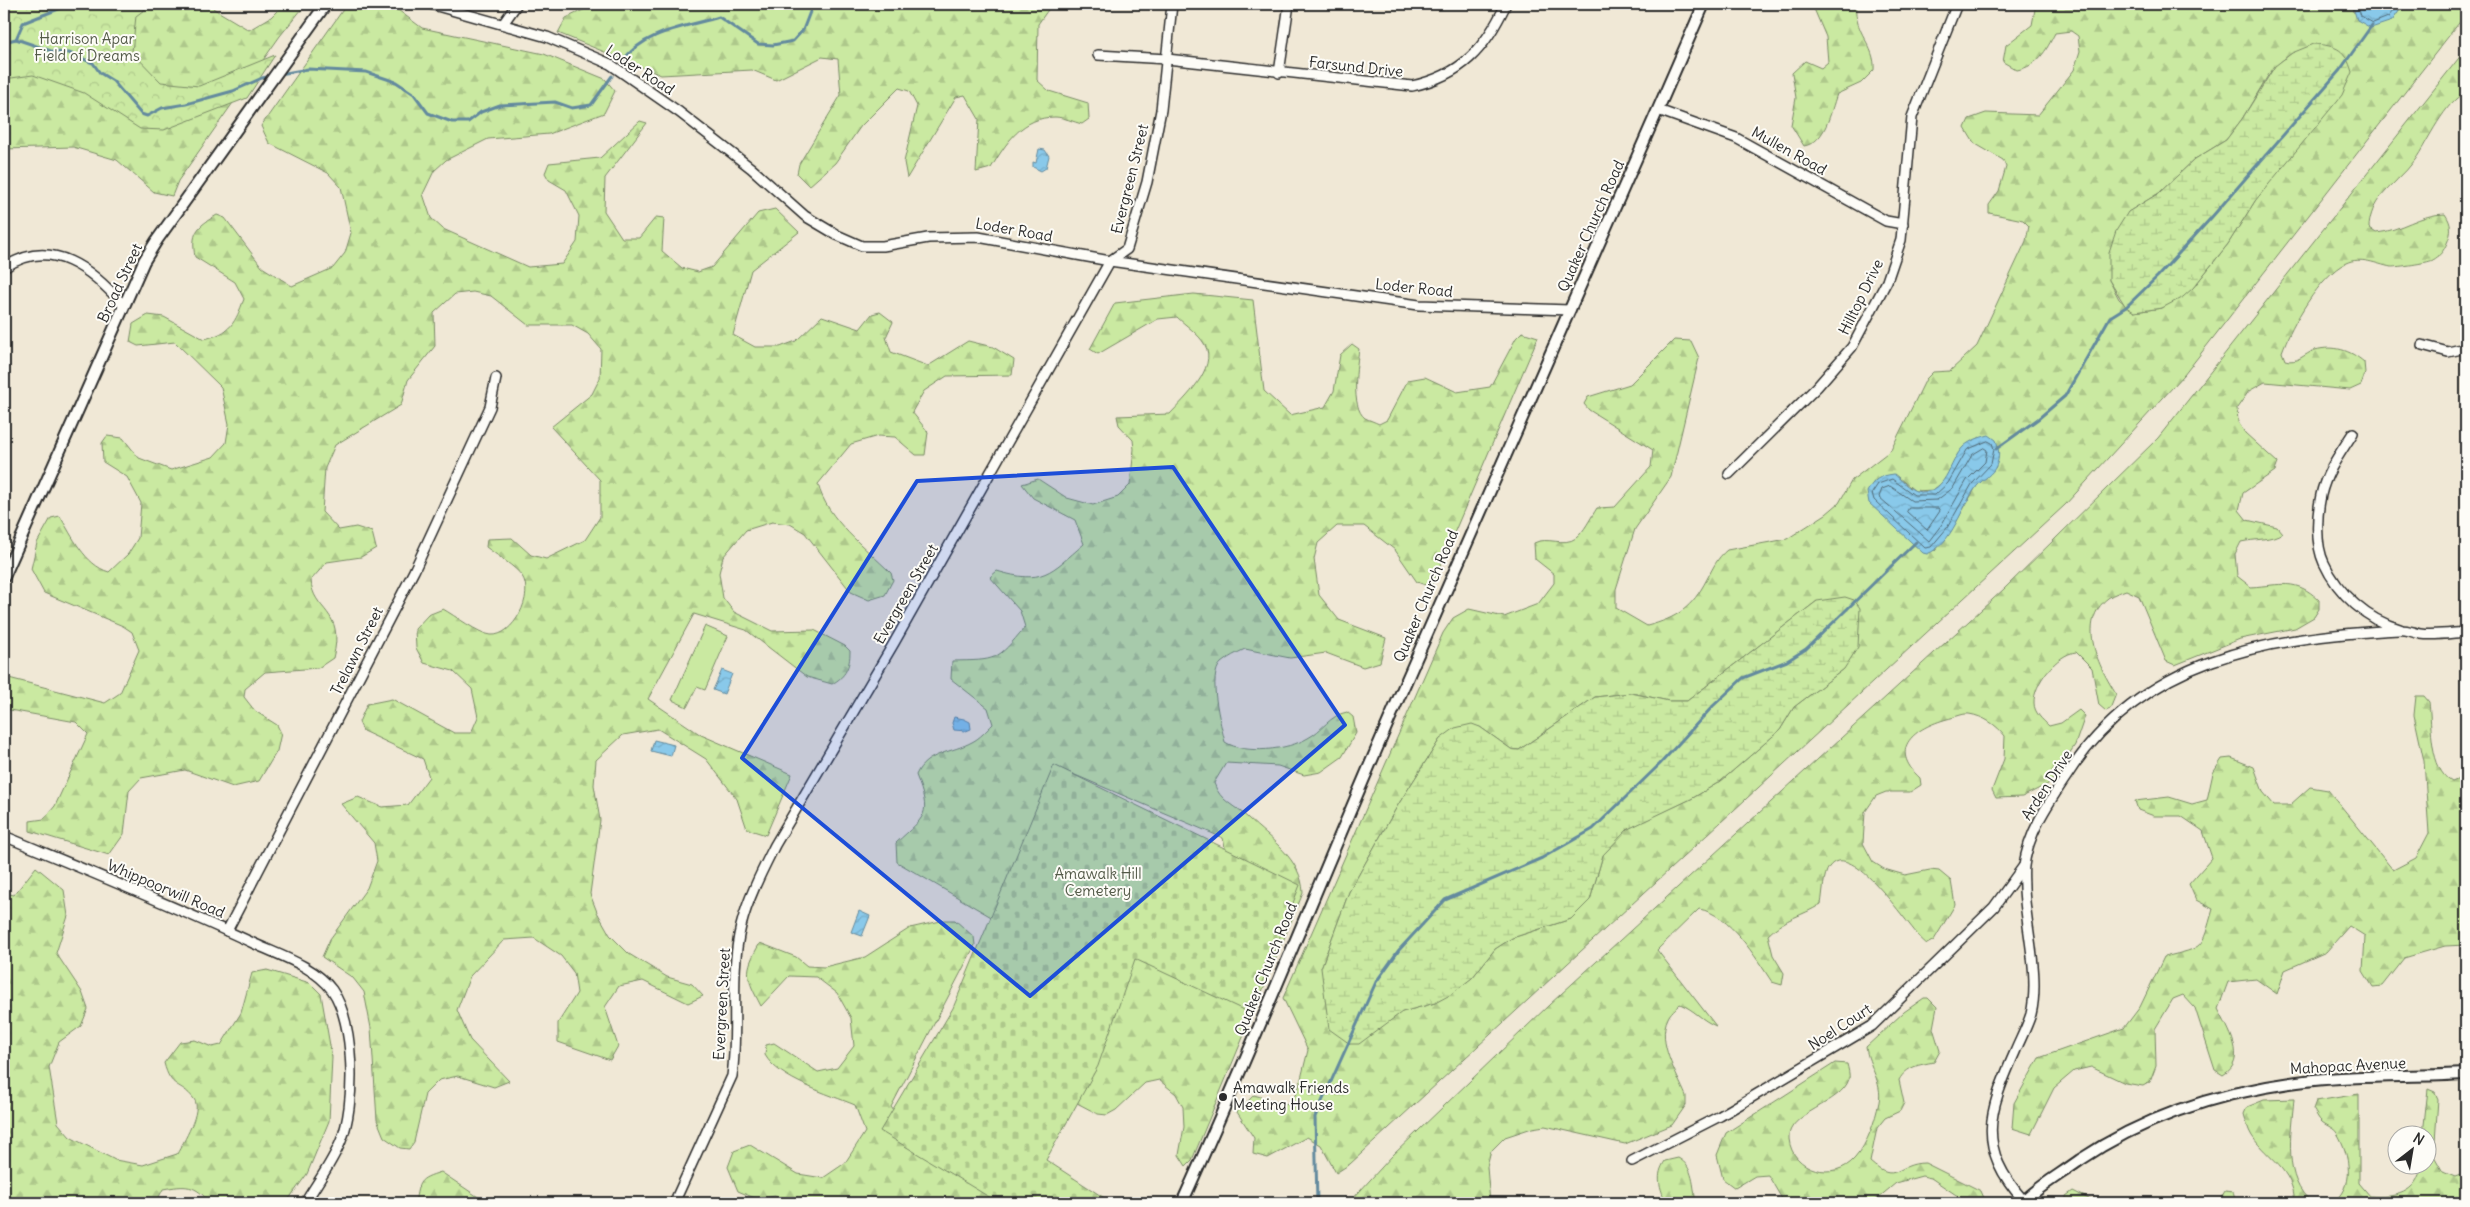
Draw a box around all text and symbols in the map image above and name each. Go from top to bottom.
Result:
park label: Harrison Apar Field of Dreams [34,29,140,65]
street label: Loder Road [602,40,678,99]
street label: Farsund Drive [1308,52,1404,81]
street label: Evergreen Street [1107,122,1152,236]
street label: Mullen Road [1748,122,1830,179]
street label: Quaker Church Road [1553,157,1628,295]
street label: Loder Road [974,213,1054,246]
street label: Broad Street [93,240,146,325]
street label: Hilltop Drive [1834,256,1887,338]
street label: Loder Road [1374,274,1454,301]
street label: Quaker Church Road [1389,527,1462,665]
street label: Evergreen Street [869,540,942,647]
street label: Trelawn Street [326,603,387,698]
street label: Arden Drive [2017,746,2076,824]
street label: Whippoorwill Road [104,855,228,922]
park label: Amawalk Hill Cemetery [1054,864,1142,900]
street label: Quaker Church Road [1230,899,1301,1038]
street label: Evergreen Street [709,947,734,1061]
street label: Noel Court [1804,999,1875,1054]
street label: Mahopac Avenue [2289,1053,2407,1078]
place label: Amawalk Friends Meeting House [1233,1078,1349,1114]
marker: Amawalk Friends Meeting House [1217,1091,1229,1103]
north arrow [2388,1124,2438,1174]
text: N [2410,1129,2427,1149]

